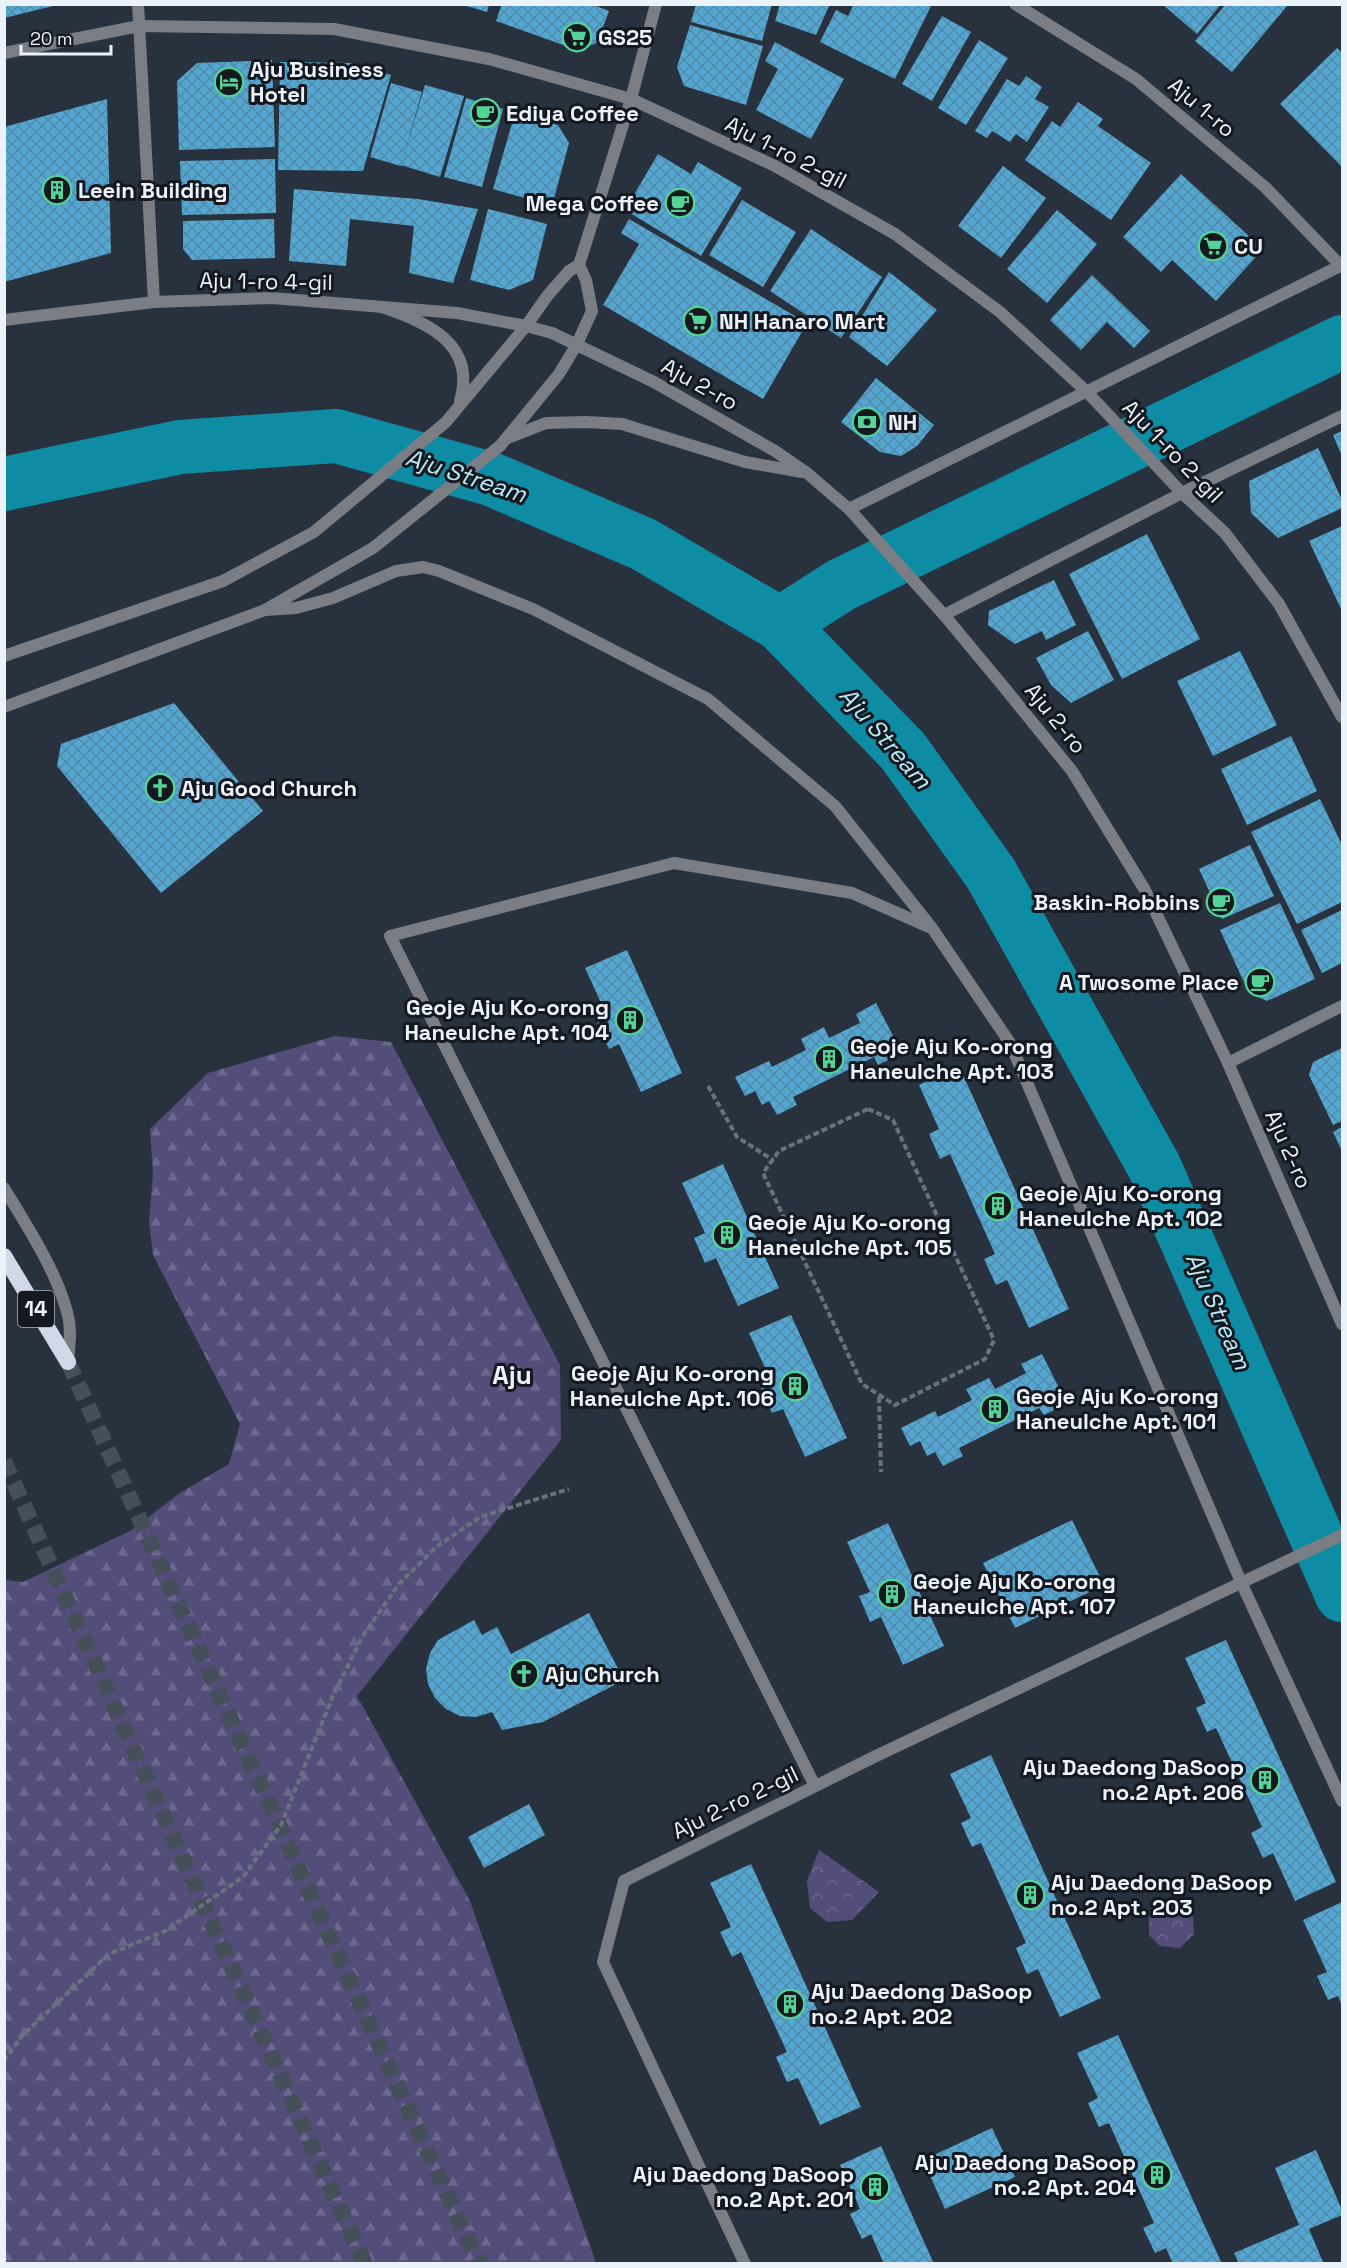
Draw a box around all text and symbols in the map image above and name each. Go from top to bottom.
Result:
scale bar [21,18,111,56]
supermarket icon: GS25 [561,21,593,53]
place label: GS25 [598,23,652,51]
text: 20 m [30,27,73,50]
place label: Aju Business Hotel [250,55,384,108]
hotel icon: Aju Business Hotel [213,66,245,98]
street label: Aju 1-ro [1163,71,1241,143]
cafe icon: Ediya Coffee [469,97,501,129]
place label: Ediya Coffee [506,99,639,127]
street label: Aju 1-ro 2-gil [720,109,852,195]
building icon: Leein Building [41,174,73,206]
place label: Leein Building [78,176,228,204]
cafe icon: Mega Coffee [664,187,696,219]
place label: Mega Coffee [525,189,659,217]
supermarket icon: CU [1197,230,1229,262]
place label: CU [1234,232,1263,260]
street label: Aju 1-ro 4-gil [199,266,333,296]
supermarket icon: NH Hanaro Mart [682,305,714,337]
place label: NH Hanaro Mart [719,307,885,335]
street label: Aju 2-ro [657,352,743,416]
street label: Aju 1-ro 2-gil [1117,393,1229,509]
bank icon: NH [851,406,883,438]
place label: NH [888,408,917,436]
water label: Aju Stream [402,441,532,510]
street label: Aju 2-ro [1019,677,1093,759]
water label: Aju Stream [833,680,939,796]
church icon: Aju Good Church [144,772,176,804]
place label: Aju Good Church [181,774,357,802]
cafe icon: Baskin-Robbins [1205,886,1237,918]
place label: Baskin-Robbins [1034,888,1200,916]
cafe icon: A Twosome Place [1244,966,1276,998]
place label: A Twosome Place [1059,968,1239,996]
place label: Geoje Aju Ko-orong Haneulche Apt. 104 [404,993,609,1046]
building icon: Geoje Aju Ko-orong Haneulche Apt. 104 [614,1004,646,1036]
place label: Geoje Aju Ko-orong Haneulche Apt. 103 [850,1032,1054,1085]
building icon: Geoje Aju Ko-orong Haneulche Apt. 103 [813,1043,845,1075]
street label: Aju 2-ro [1259,1105,1319,1193]
place label: Geoje Aju Ko-orong Haneulche Apt. 102 [1019,1179,1223,1232]
building icon: Geoje Aju Ko-orong Haneulche Apt. 102 [982,1190,1014,1222]
place label: Geoje Aju Ko-orong Haneulche Apt. 105 [748,1208,952,1261]
building icon: Geoje Aju Ko-orong Haneulche Apt. 105 [711,1219,743,1251]
water label: Aju Stream [1179,1247,1259,1375]
road number: 14 [18,1291,54,1327]
district label: Aju [492,1358,532,1392]
place label: Geoje Aju Ko-orong Haneulche Apt. 106 [570,1359,774,1412]
building icon: Geoje Aju Ko-orong Haneulche Apt. 106 [779,1370,811,1402]
place label: Geoje Aju Ko-orong Haneulche Apt. 101 [1016,1382,1219,1435]
building icon: Geoje Aju Ko-orong Haneulche Apt. 101 [979,1393,1011,1425]
place label: Geoje Aju Ko-orong Haneulche Apt. 107 [913,1567,1116,1620]
building icon: Geoje Aju Ko-orong Haneulche Apt. 107 [876,1578,908,1610]
church icon: Aju Church [508,1658,540,1690]
place label: Aju Church [545,1660,660,1688]
place label: Aju Daedong DaSoop no.2 Apt. 206 [1023,1753,1244,1806]
street label: Aju 2-ro 2-gil [667,1759,803,1845]
building icon: Aju Daedong DaSoop no.2 Apt. 206 [1249,1764,1281,1796]
place label: Aju Daedong DaSoop no.2 Apt. 203 [1051,1868,1272,1921]
building icon: Aju Daedong DaSoop no.2 Apt. 203 [1014,1879,1046,1911]
place label: Aju Daedong DaSoop no.2 Apt. 202 [811,1977,1032,2030]
building icon: Aju Daedong DaSoop no.2 Apt. 202 [774,1988,806,2020]
place label: Aju Daedong DaSoop no.2 Apt. 204 [915,2148,1136,2201]
building icon: Aju Daedong DaSoop no.2 Apt. 204 [1141,2159,1173,2191]
place label: Aju Daedong DaSoop no.2 Apt. 201 [633,2160,854,2213]
building icon: Aju Daedong DaSoop no.2 Apt. 201 [859,2171,891,2203]

